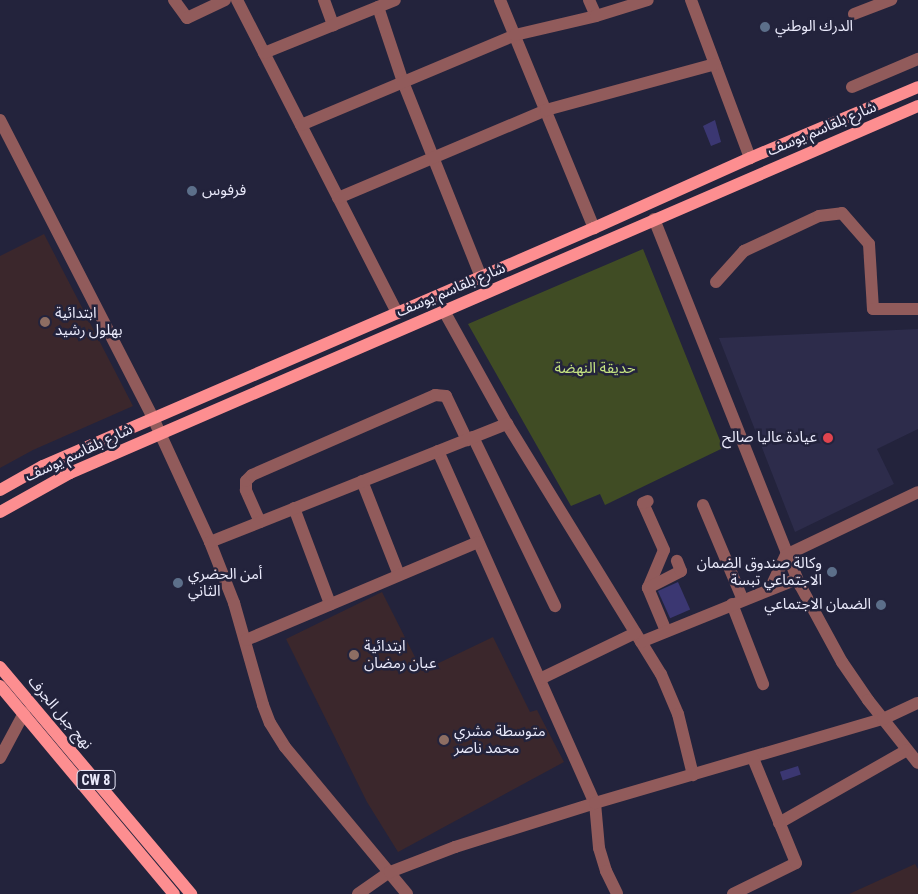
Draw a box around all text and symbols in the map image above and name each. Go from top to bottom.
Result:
place label: الدرك الوطني [775,18,853,36]
marker: الدرك الوطني [759,21,771,33]
street label: شارع بلقاسم يوسف [765,98,879,160]
place label: فرفوس [202,182,246,200]
marker: فرفوس [186,185,198,197]
street label: شارع بلقاسم يوسف [394,259,508,321]
place label: ابتدائية بهلول رشيد [55,304,122,339]
marker: ابتدائية بهلول رشيد [39,316,51,328]
park label: حديقة النهضة [554,360,636,378]
street label: شارع بلقاسم يوسف [22,420,136,486]
place label: عيادة عاليا صالح [722,429,817,447]
marker: عيادة عاليا صالح [821,431,835,445]
place label: وكالة صندوق الضمان الاجتماعي تبسة [697,554,822,589]
place label: أمن الحضري الثاني [188,565,262,600]
marker: وكالة صندوق الضمان الاجتماعي تبسة [826,566,838,578]
marker: أمن الحضري الثاني [172,577,184,589]
place label: الضمان الاجتماعي [764,596,871,614]
marker: الضمان الاجتماعي [875,599,887,611]
place label: ابتدائية عبان رمضان [364,637,436,672]
marker: ابتدائية عبان رمضان [348,649,360,661]
street label: نهج جبل الجرف [24,673,96,753]
place label: متوسطة مشري محمد ناصر [454,722,546,757]
marker: متوسطة مشري محمد ناصر [438,734,450,746]
road number: CW 8 [76,768,116,792]

